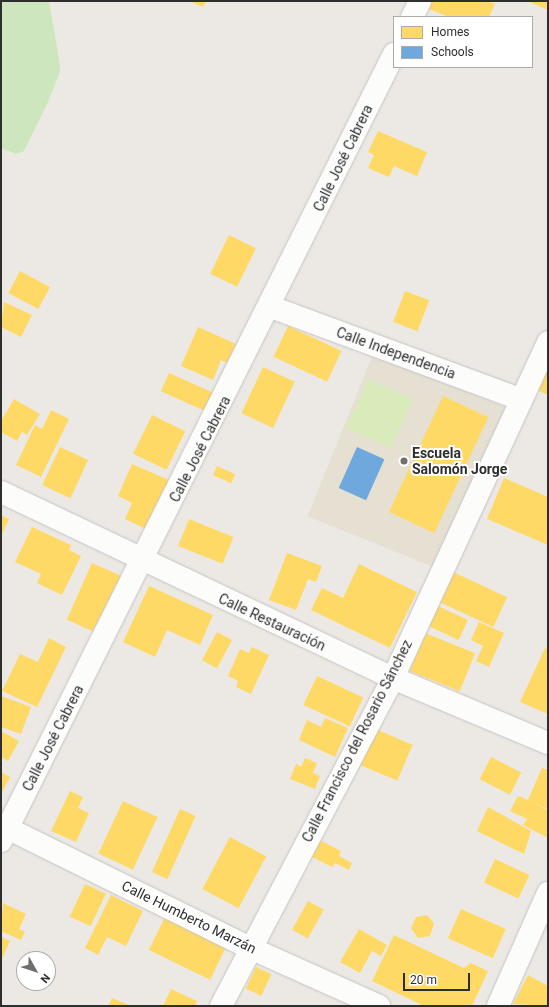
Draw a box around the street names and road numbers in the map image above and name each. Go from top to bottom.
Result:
street label: Calle José Cabrera [310,102,376,214]
street label: Calle Independencia [334,324,458,382]
street label: Calle José Cabrera [166,393,234,505]
street label: Calle Restauración [216,590,328,654]
street label: Calle Francisco del Rosario Sánchez [298,637,416,845]
street label: Calle José Cabrera [19,682,87,794]
street label: Calle Humberto Marzán [119,877,259,957]

